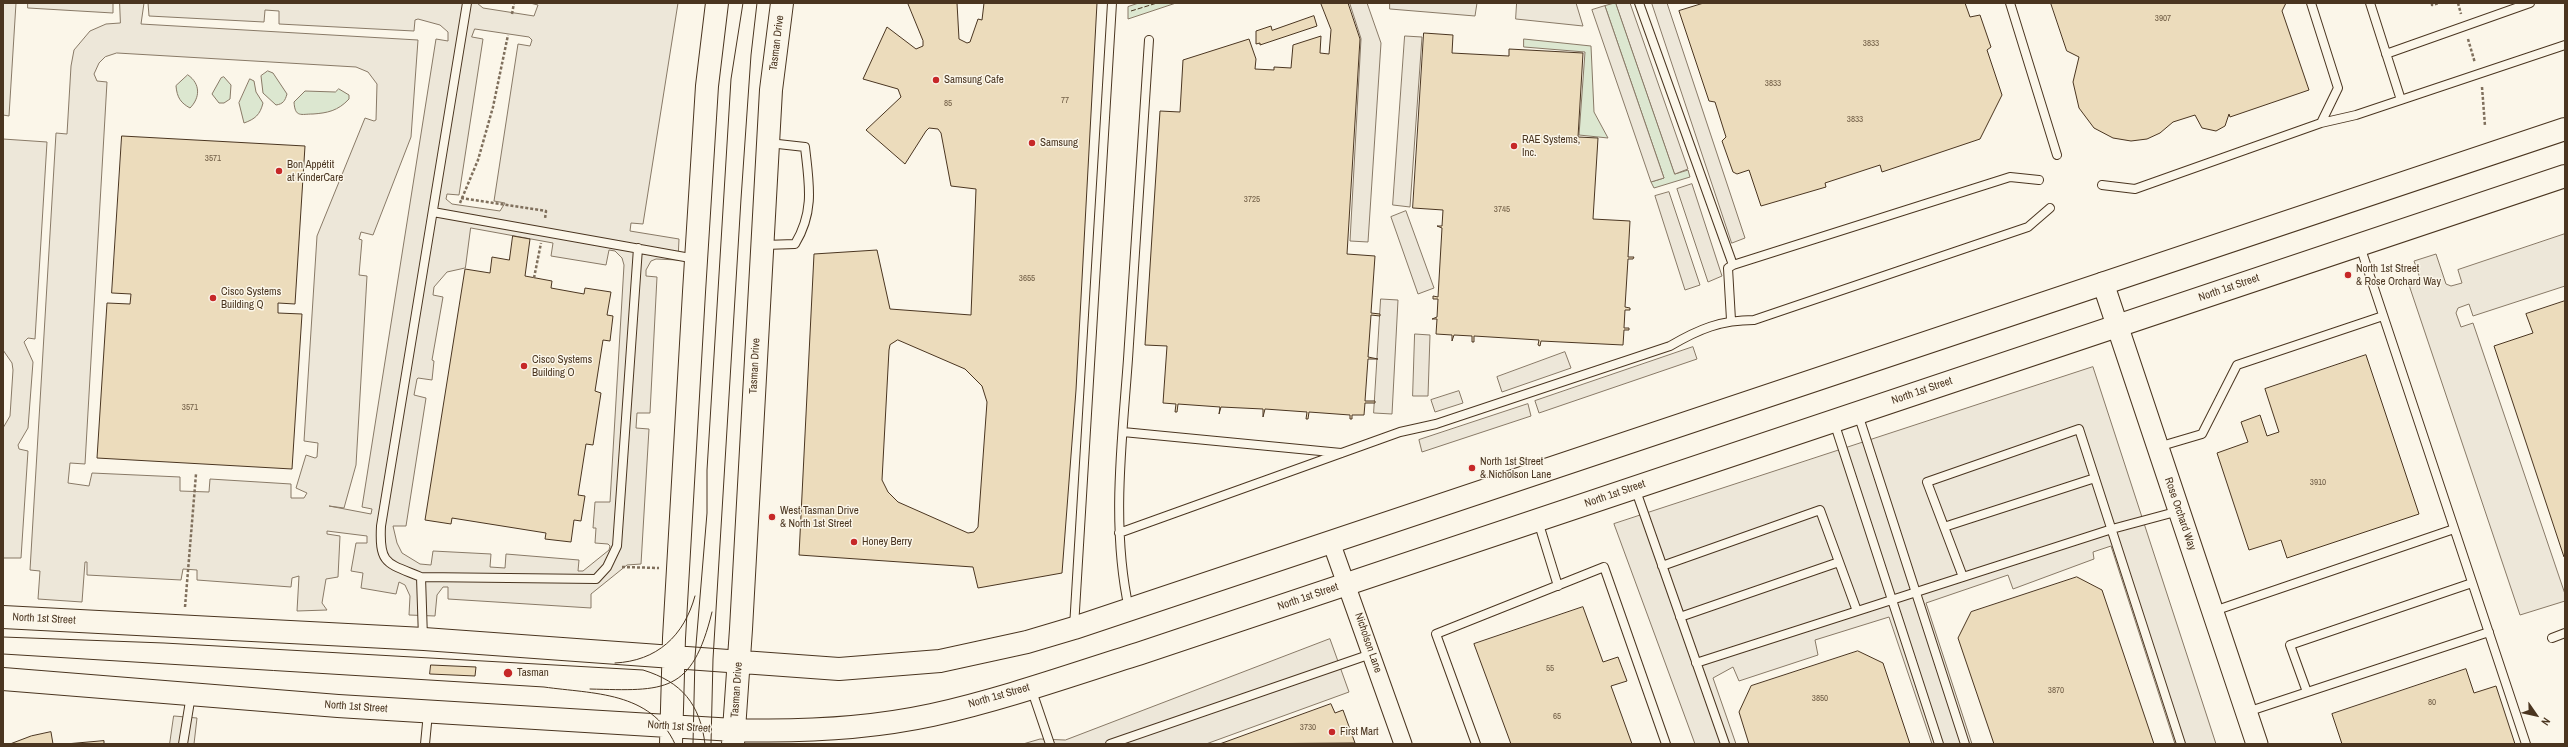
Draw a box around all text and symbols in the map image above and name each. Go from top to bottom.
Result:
street label: Tasman Drive [767,14,787,72]
house number: 3907 [2155,14,2171,24]
house number: 3833 [1863,39,1879,49]
place label: Samsung Cafe [944,73,1004,87]
marker: Samsung Cafe [931,75,941,85]
house number: 3833 [1765,79,1781,89]
house number: 77 [1061,96,1069,106]
house number: 85 [944,99,952,109]
house number: 3833 [1847,115,1863,125]
place label: RAE Systems, Inc. [1522,133,1580,159]
place label: Samsung [1040,136,1078,150]
marker: Samsung [1027,138,1037,148]
marker: RAE Systems, Inc. [1509,141,1519,151]
house number: 3571 [205,154,221,164]
place label: Bon Appétit at KinderCare [287,158,343,184]
marker: Bon Appétit at KinderCare [274,166,284,176]
house number: 3725 [1244,195,1260,205]
house number: 3745 [1494,205,1510,215]
place label: North 1st Street & Rose Orchard Way [2356,262,2441,288]
marker: North 1st Street & Rose Orchard Way [2343,270,2353,280]
street label: North 1st Street [2197,271,2261,305]
house number: 3655 [1019,274,1035,284]
place label: Cisco Systems Building Q [221,285,281,311]
marker: Cisco Systems Building Q [208,293,218,303]
street label: Tasman Drive [747,338,763,394]
place label: Cisco Systems Building O [532,353,592,379]
marker: Cisco Systems Building O [519,361,529,371]
street label: North 1st Street [1890,374,1954,408]
house number: 3571 [182,403,198,413]
place label: North 1st Street & Nicholson Lane [1480,455,1551,481]
marker: North 1st Street & Nicholson Lane [1467,463,1477,473]
street label: Rose Orchard Way [2161,476,2199,552]
street label: North 1st Street [1583,477,1647,511]
house number: 3910 [2310,478,2326,488]
place label: West Tasman Drive & North 1st Street [780,504,859,530]
marker: West Tasman Drive & North 1st Street [767,512,777,522]
place label: Honey Berry [862,535,912,549]
marker: Honey Berry [849,537,859,547]
street label: North 1st Street [1276,580,1340,614]
street label: North 1st Street [12,611,76,627]
street label: Nicholson Lane [1352,611,1384,675]
street label: Tasman Drive [728,662,746,718]
house number: 55 [1546,664,1554,674]
place label: Tasman [517,666,549,680]
marker: Tasman [502,667,514,679]
street label: North 1st Street [967,681,1031,711]
house number: 3870 [2048,686,2064,696]
house number: 3850 [1812,694,1828,704]
north arrow [2516,695,2556,735]
street label: North 1st Street [324,698,388,716]
house number: 80 [2428,698,2436,708]
house number: 65 [1553,712,1561,722]
text: N [2538,715,2554,728]
street label: North 1st Street [647,718,711,736]
house number: 3730 [1300,723,1316,733]
place label: First Mart [1340,725,1379,739]
marker: First Mart [1327,727,1337,737]

